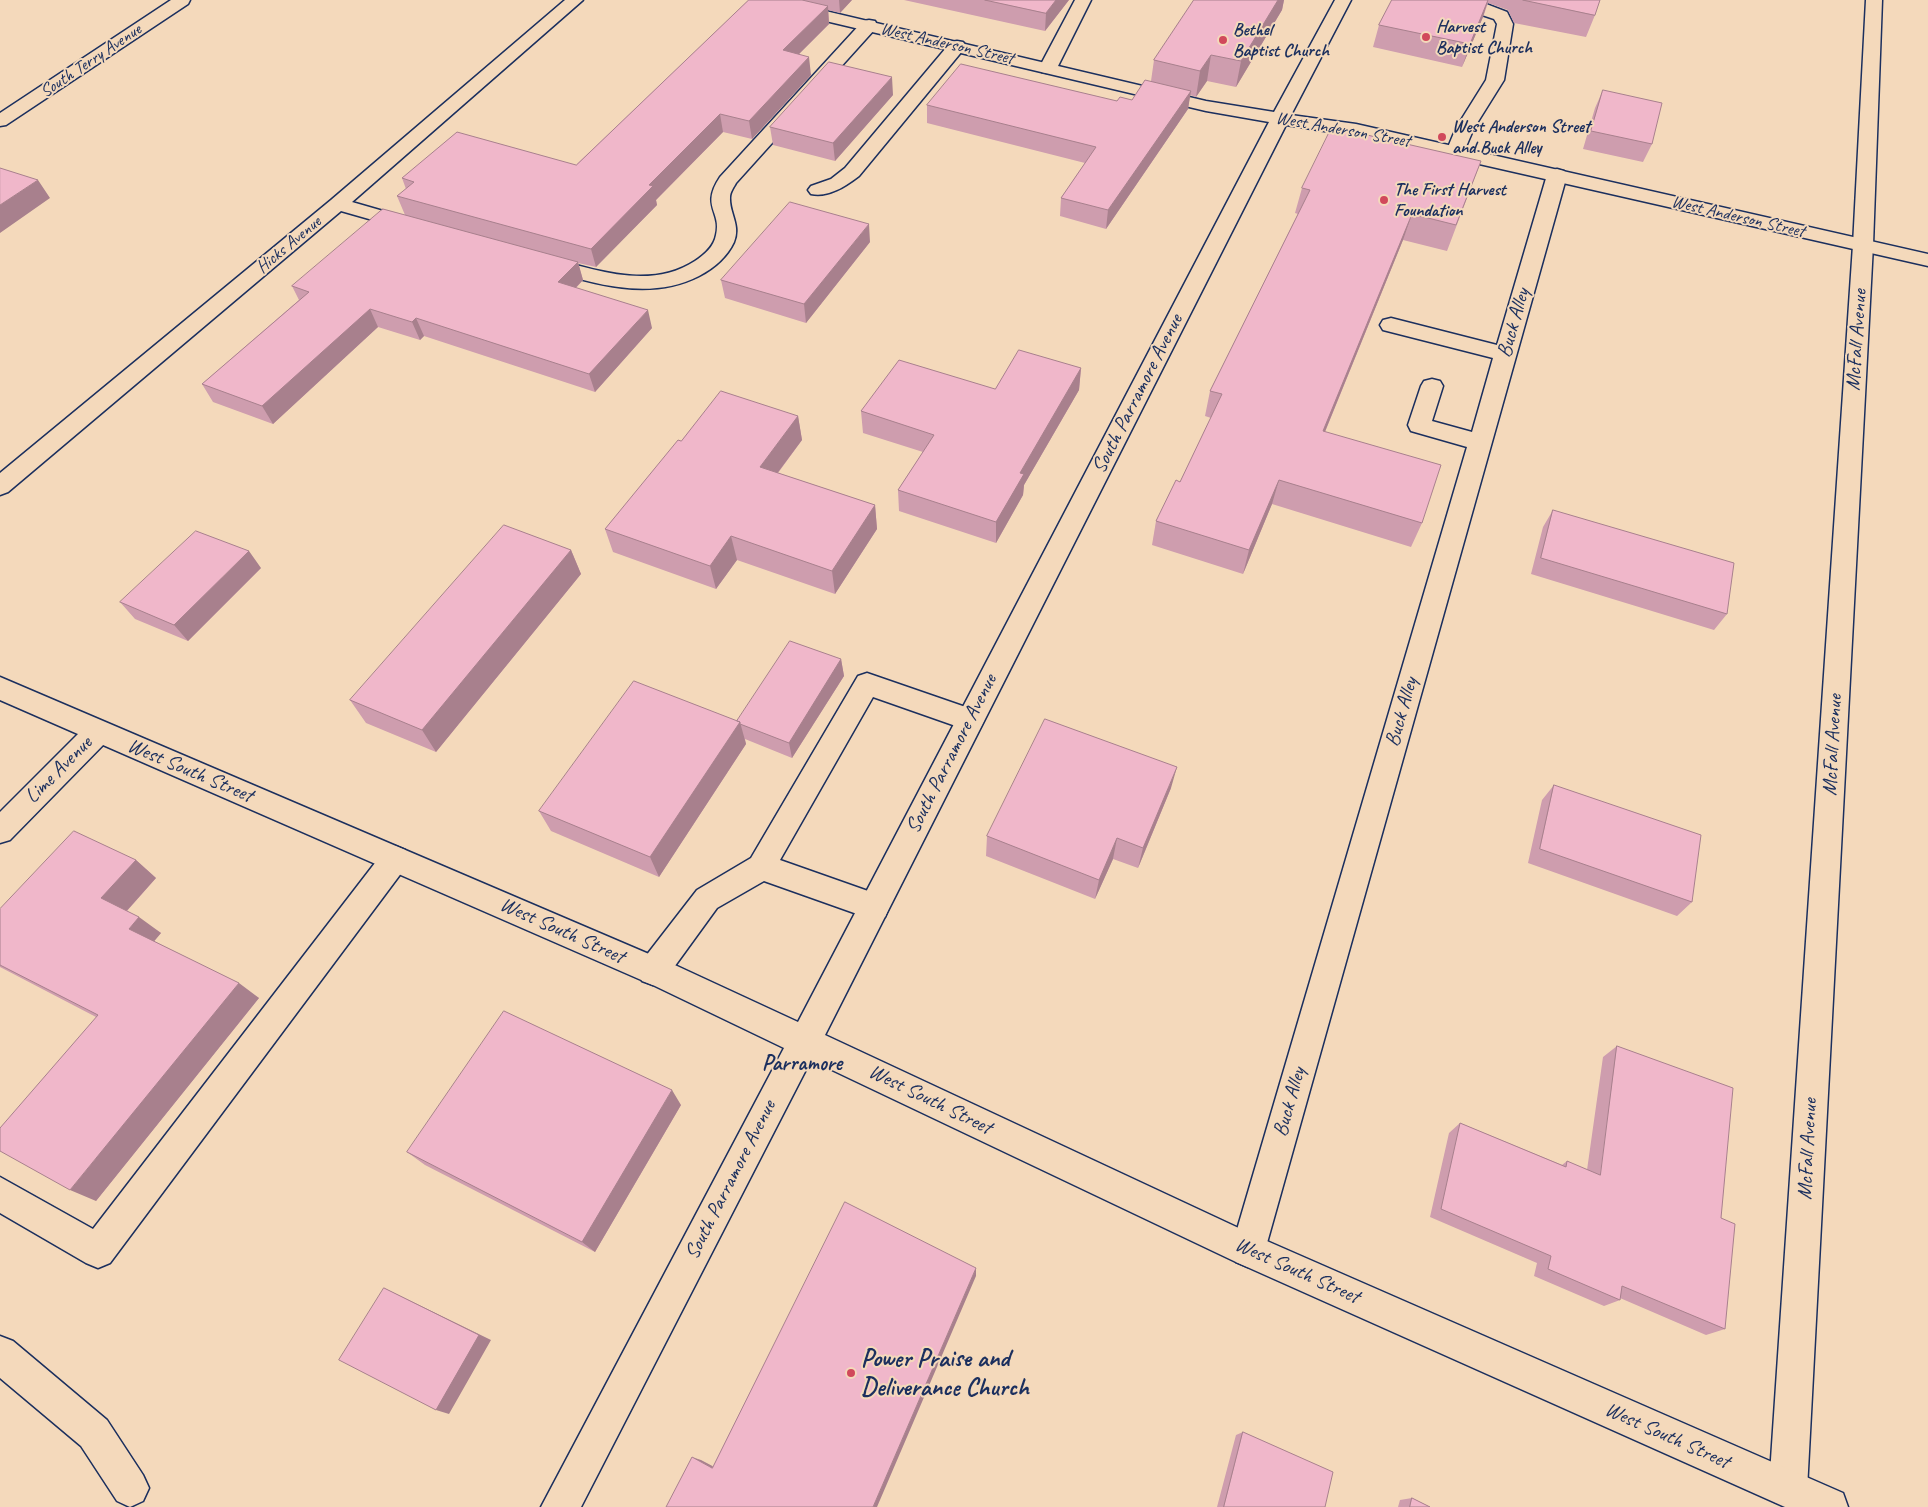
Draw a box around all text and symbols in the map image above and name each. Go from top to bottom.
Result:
place label: Harvest Baptist Church [1436,16,1532,58]
street label: West Anderson Street [878,18,1016,70]
street label: South Terry Avenue [36,19,146,103]
place label: Bethel Baptist Church [1233,19,1329,62]
marker: Harvest Baptist Church [1420,31,1432,43]
marker: Bethel Baptist Church [1217,34,1229,46]
street label: West Anderson Street [1274,108,1412,152]
place label: West Anderson Street and Buck Alley [1452,116,1590,158]
marker: West Anderson Street and Buck Alley [1436,131,1448,143]
place label: The First Harvest Foundation [1394,179,1506,222]
street label: West Anderson Street [1669,191,1807,243]
marker: The First Harvest Foundation [1378,194,1390,206]
street label: Hicks Avenue [252,211,326,279]
street label: Buck Alley [1492,286,1536,360]
street label: McFall Avenue [1841,288,1873,392]
street label: South Parramore Avenue [1087,310,1189,478]
street label: South Parramore Avenue [901,670,1003,838]
street label: Buck Alley [1380,675,1424,749]
street label: McFall Avenue [1818,694,1848,796]
street label: Lime Avenue [20,731,98,809]
street label: West South Street [123,733,257,809]
street label: West South Street [496,892,628,970]
district label: Parramore [762,1051,842,1077]
street label: West South Street [864,1059,996,1141]
street label: Buck Alley [1268,1065,1312,1139]
street label: South Parramore Avenue [680,1096,782,1264]
street label: McFall Avenue [1793,1098,1823,1200]
street label: West South Street [1231,1232,1363,1310]
place label: Power Praise and Deliverance Church [861,1344,1029,1403]
marker: Power Praise and Deliverance Church [845,1367,857,1379]
street label: West South Street [1601,1397,1733,1475]

